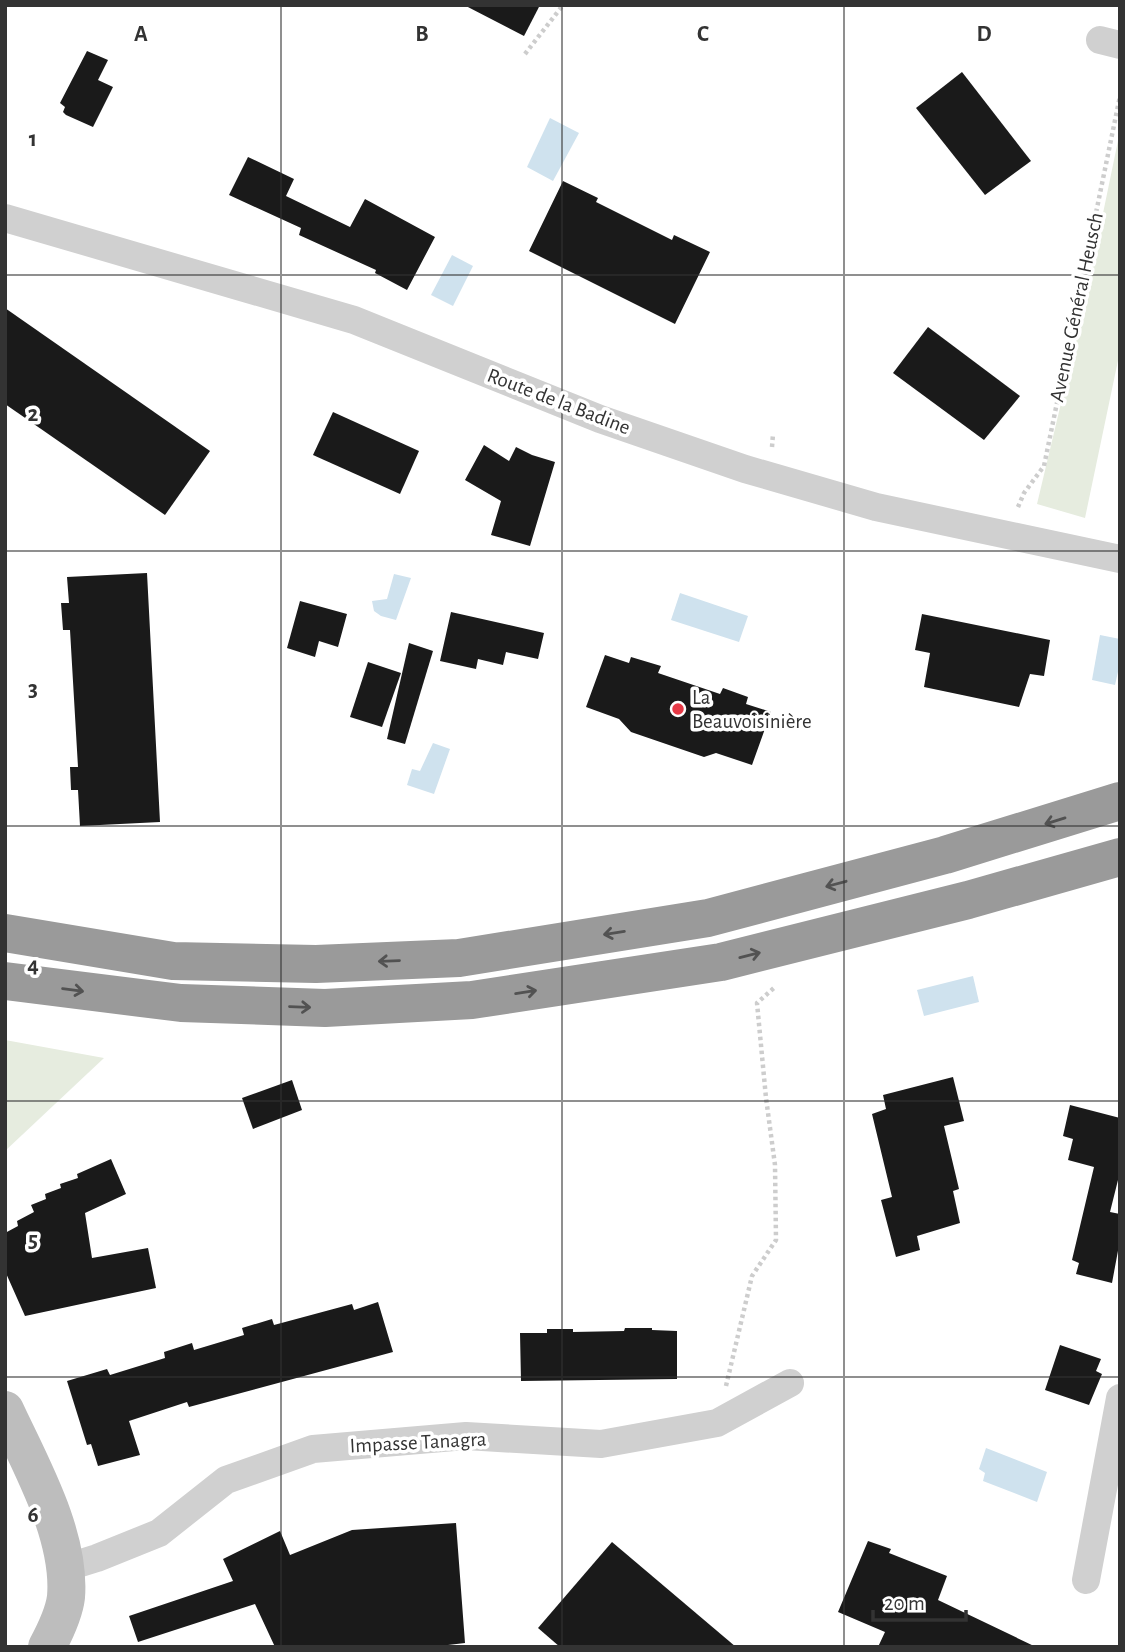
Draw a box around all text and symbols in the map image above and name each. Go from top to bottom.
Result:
text: A [134,23,148,46]
text: B [415,23,429,46]
text: C [697,23,709,46]
text: D [976,23,992,46]
text: 1 [29,128,37,151]
street label: Avenue Général Heusch [1046,210,1107,404]
street label: Route de la Badine [484,365,633,438]
text: 2 [28,403,39,426]
text: 3 [28,678,38,701]
place label: La Beauvoisinière [692,687,812,732]
marker: La Beauvoisinière [670,701,686,717]
one-way arrow [1044,816,1066,828]
one-way arrow [825,878,848,891]
one-way arrow [603,927,626,940]
one-way arrow [739,948,761,961]
text: 4 [27,954,39,977]
one-way arrow [378,954,401,967]
one-way arrow [61,983,84,996]
one-way arrow [514,985,537,998]
one-way arrow [288,1001,311,1014]
text: 5 [28,1229,38,1252]
street label: Impasse Tanagra [349,1428,487,1457]
text: 6 [27,1504,39,1527]
scale bar [873,1578,966,1622]
text: 20 m [884,1593,925,1614]

